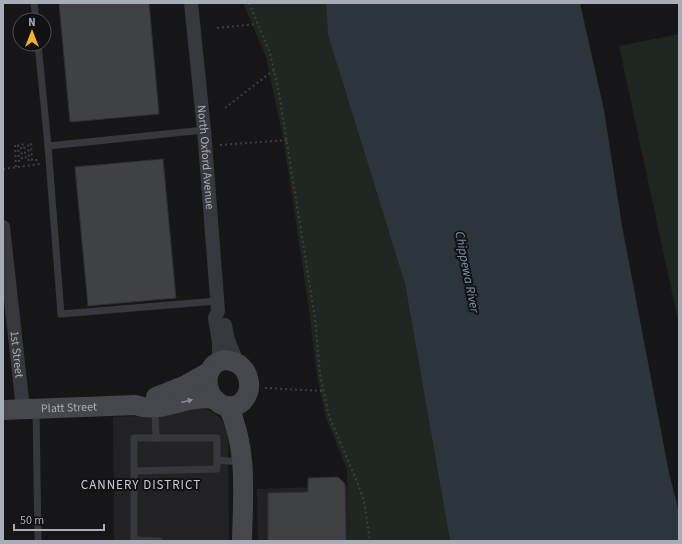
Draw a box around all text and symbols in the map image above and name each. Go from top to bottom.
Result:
north arrow [12,12,52,52]
text: N [28,15,36,30]
street label: North Oxford Avenue [193,104,219,210]
water label: Chippewa River [450,230,484,315]
street label: 1st Street [6,330,28,379]
one-way arrow [181,397,193,403]
street label: Platt Street [41,398,97,417]
district label: CANNERY DISTRICT [81,476,201,494]
scale bar [14,506,104,532]
text: 50 m [20,512,44,529]

